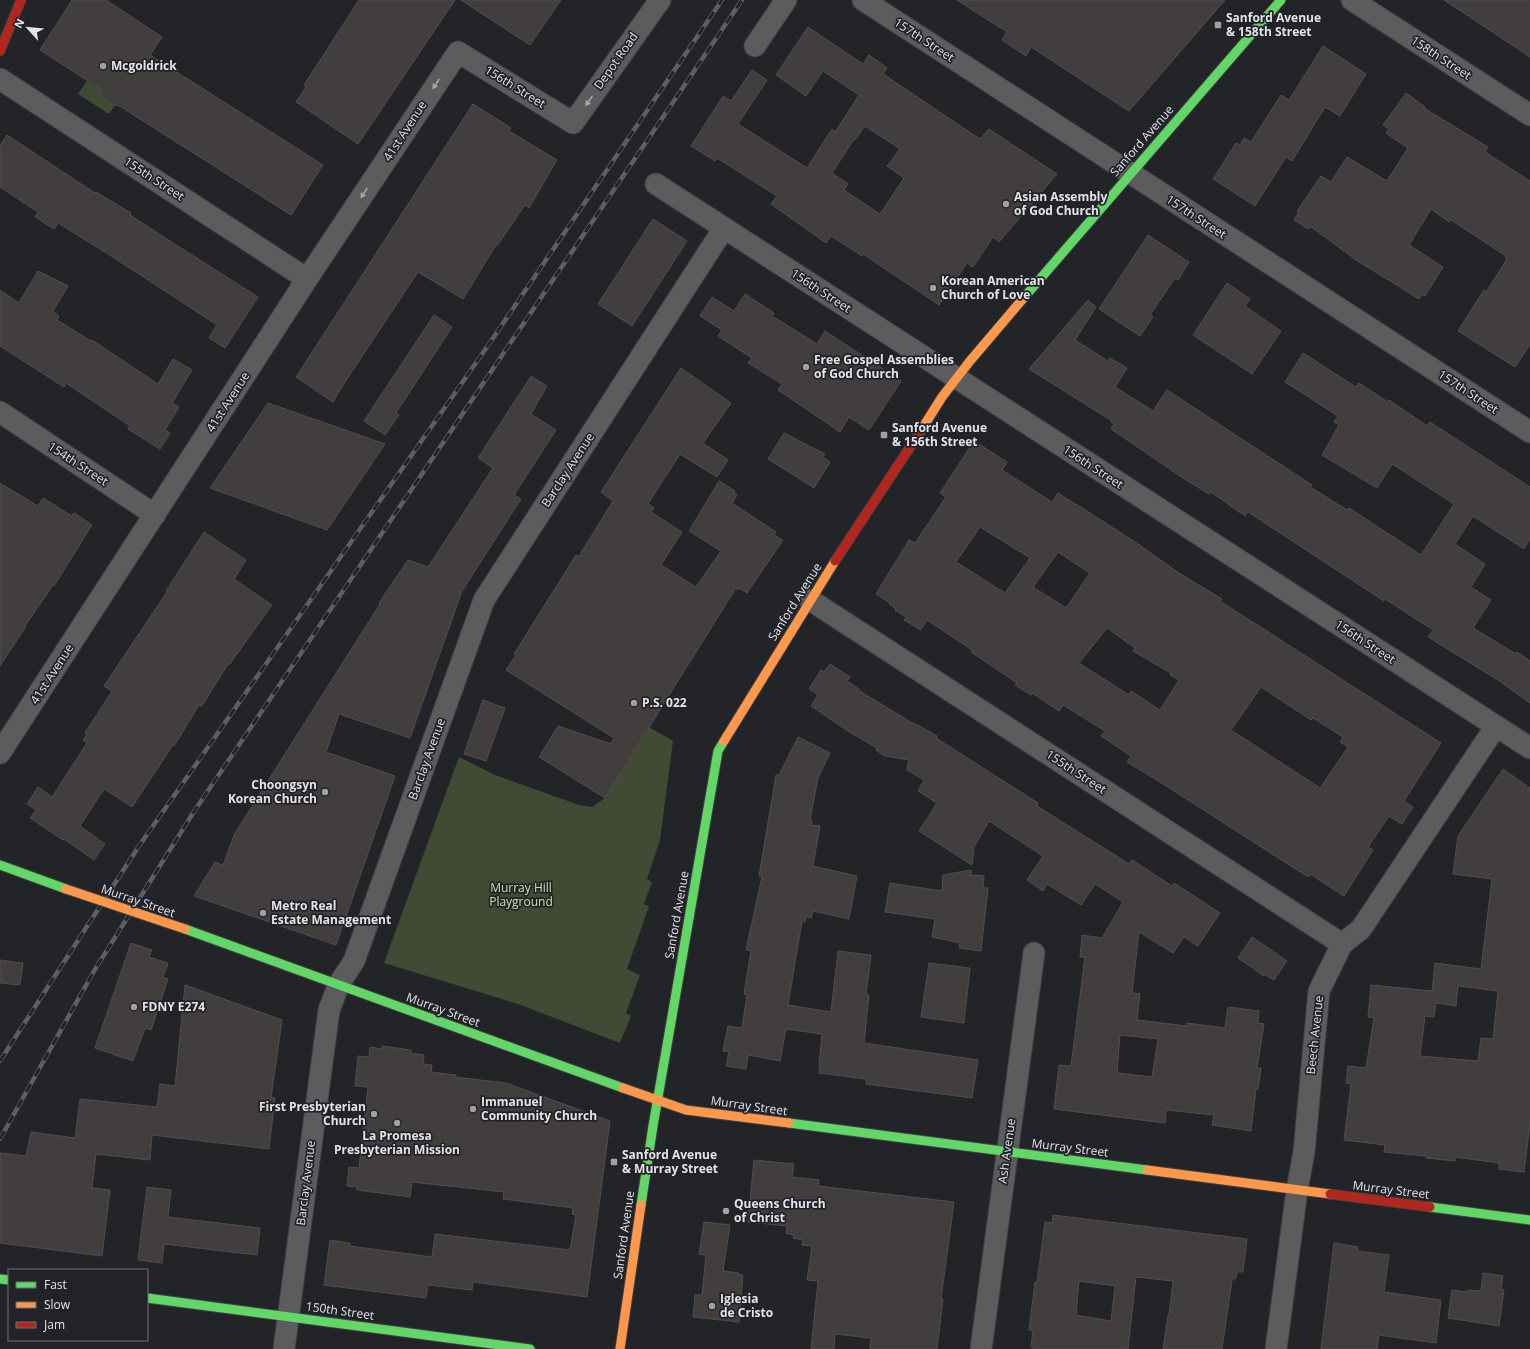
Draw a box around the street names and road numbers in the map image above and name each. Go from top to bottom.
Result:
street label: 157th Street [891,14,958,65]
street label: Depot Road [590,29,641,93]
street label: 158th Street [1408,32,1475,83]
street label: 156th Street [482,61,549,112]
street label: 41st Avenue [379,97,431,164]
street label: Sanford Avenue [1106,101,1177,180]
street label: 155th Street [121,153,188,204]
street label: 157th Street [1163,191,1230,242]
street label: 156th Street [788,265,855,316]
street label: 157th Street [1435,366,1502,417]
street label: 41st Avenue [202,368,254,435]
street label: Barclay Avenue [537,429,598,510]
street label: 154th Street [45,438,112,489]
street label: 156th Street [1060,441,1127,492]
street label: Sanford Avenue [764,559,826,644]
street label: 156th Street [1332,616,1399,667]
street label: 41st Avenue [26,640,78,707]
street label: Barclay Avenue [404,715,449,802]
street label: 155th Street [1043,746,1110,797]
street label: Sanford Avenue [660,869,693,960]
street label: Murray Street [99,880,177,921]
street label: Murray Street [404,988,482,1031]
street label: Beech Avenue [1302,994,1327,1075]
street label: Murray Street [710,1092,789,1119]
street label: Ash Avenue [994,1117,1020,1185]
street label: Murray Street [1031,1134,1109,1161]
street label: Barclay Avenue [292,1139,319,1226]
street label: Murray Street [1352,1176,1430,1203]
street label: Sanford Avenue [609,1189,638,1280]
street label: 150th Street [305,1297,375,1324]

